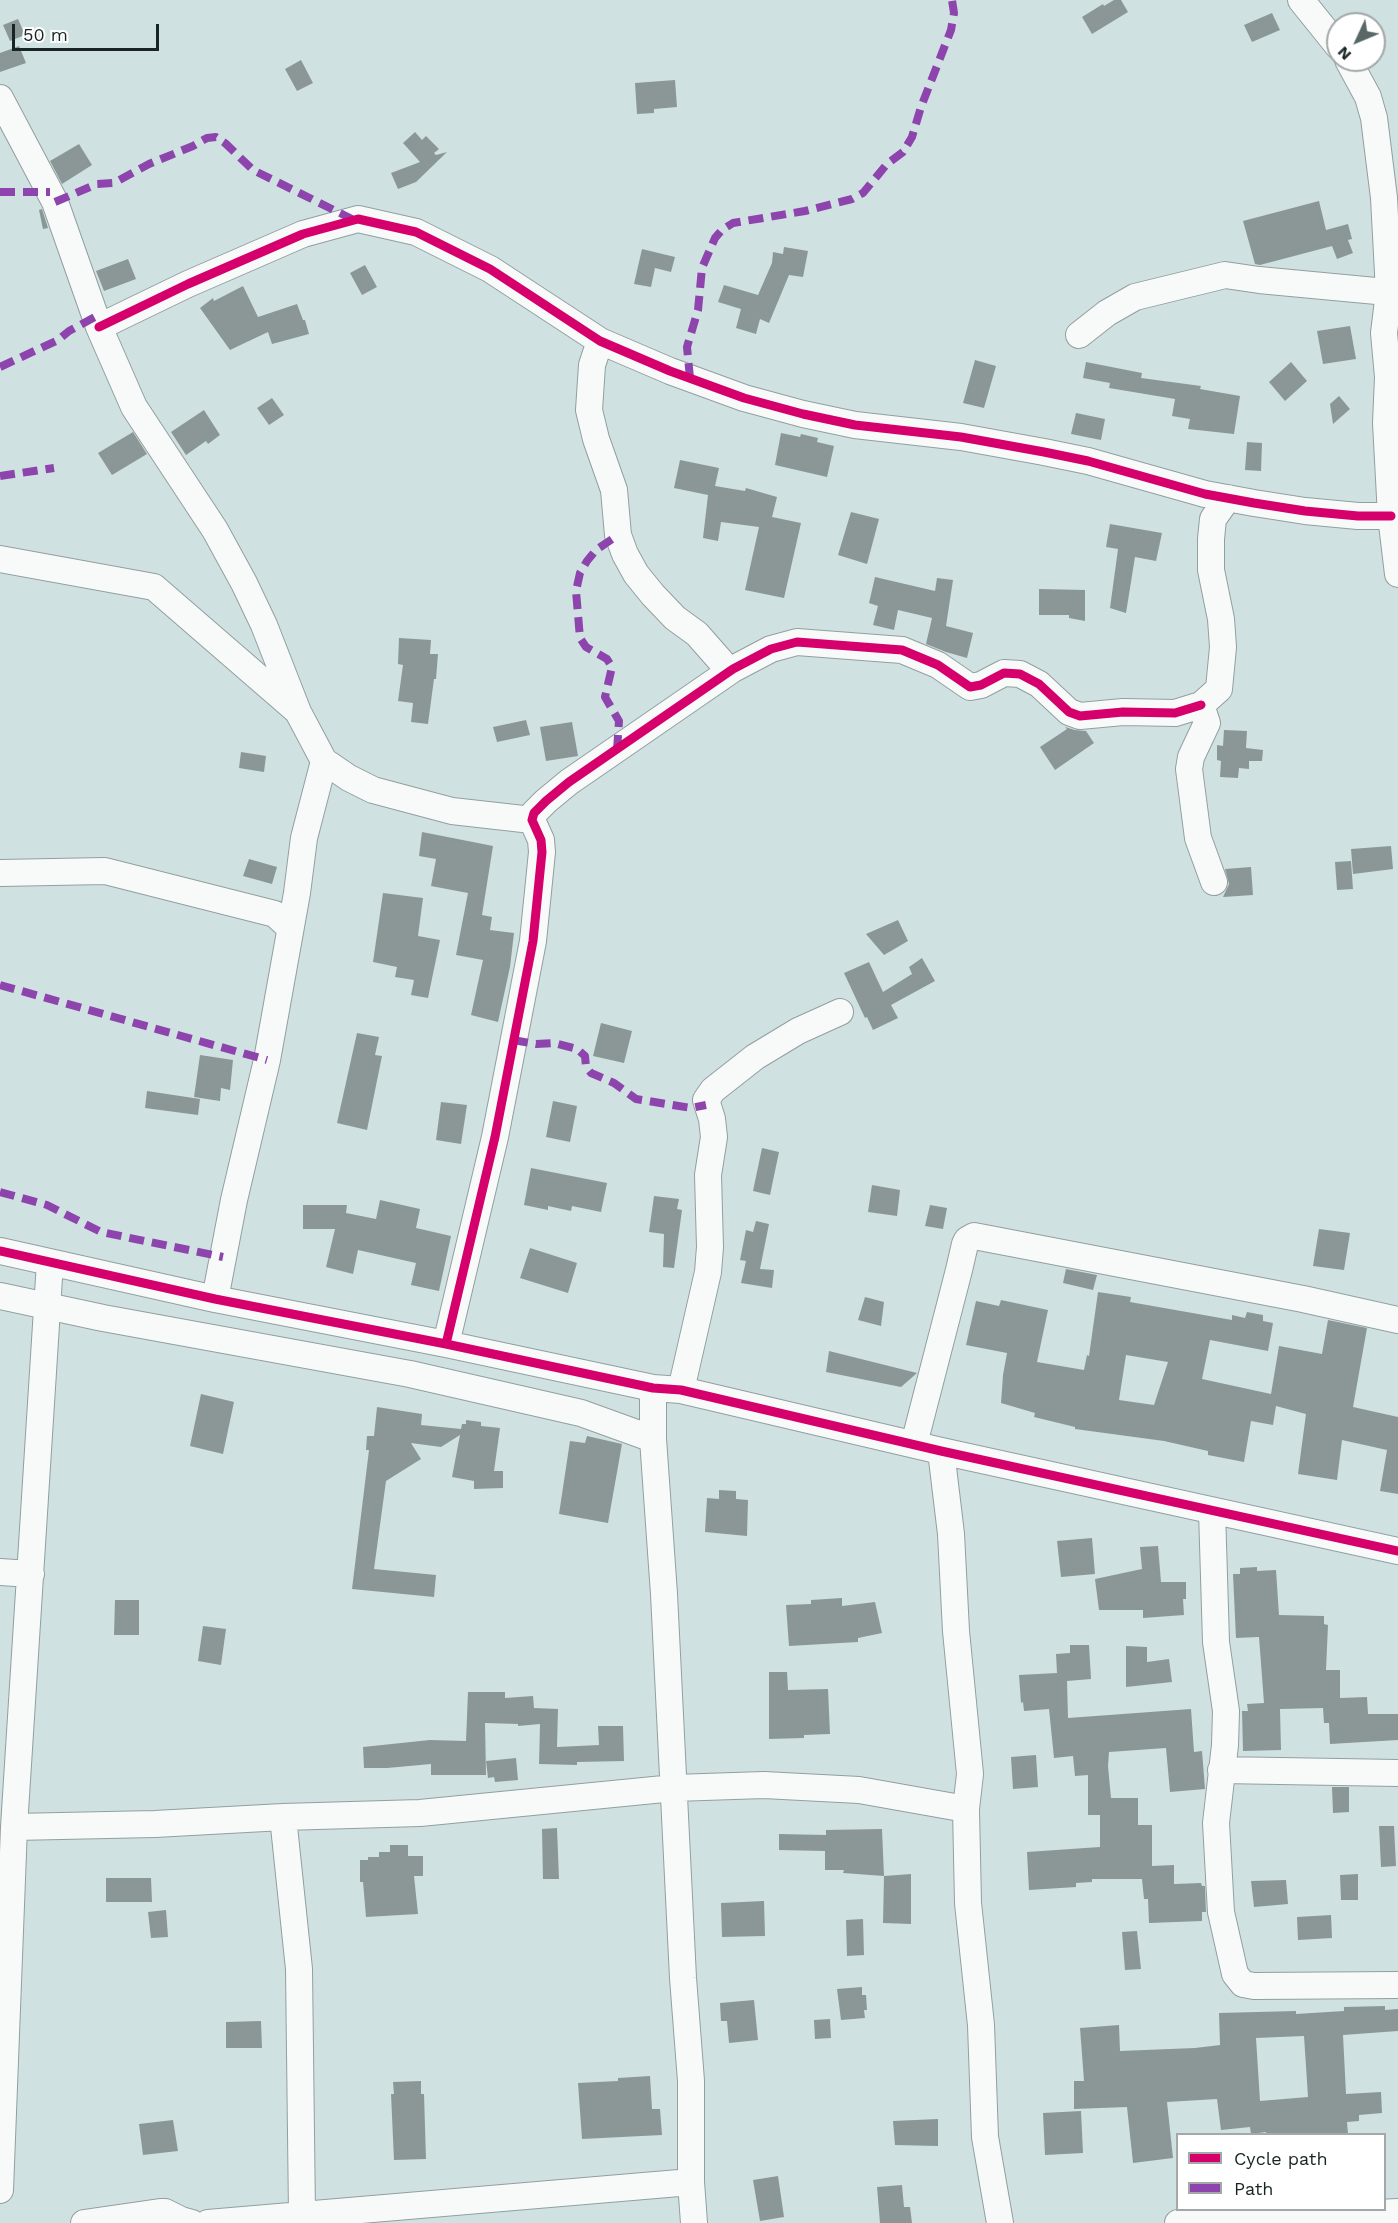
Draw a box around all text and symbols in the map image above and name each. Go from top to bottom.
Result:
scale bar [15,12,162,50]
north arrow [1326,12,1386,72]
text: 50 m [23,24,68,45]
text: N [1333,43,1355,64]
legend [1176,2133,1386,2211]
text: Cycle path [1234,2148,1328,2169]
text: Path [1234,2178,1274,2199]

